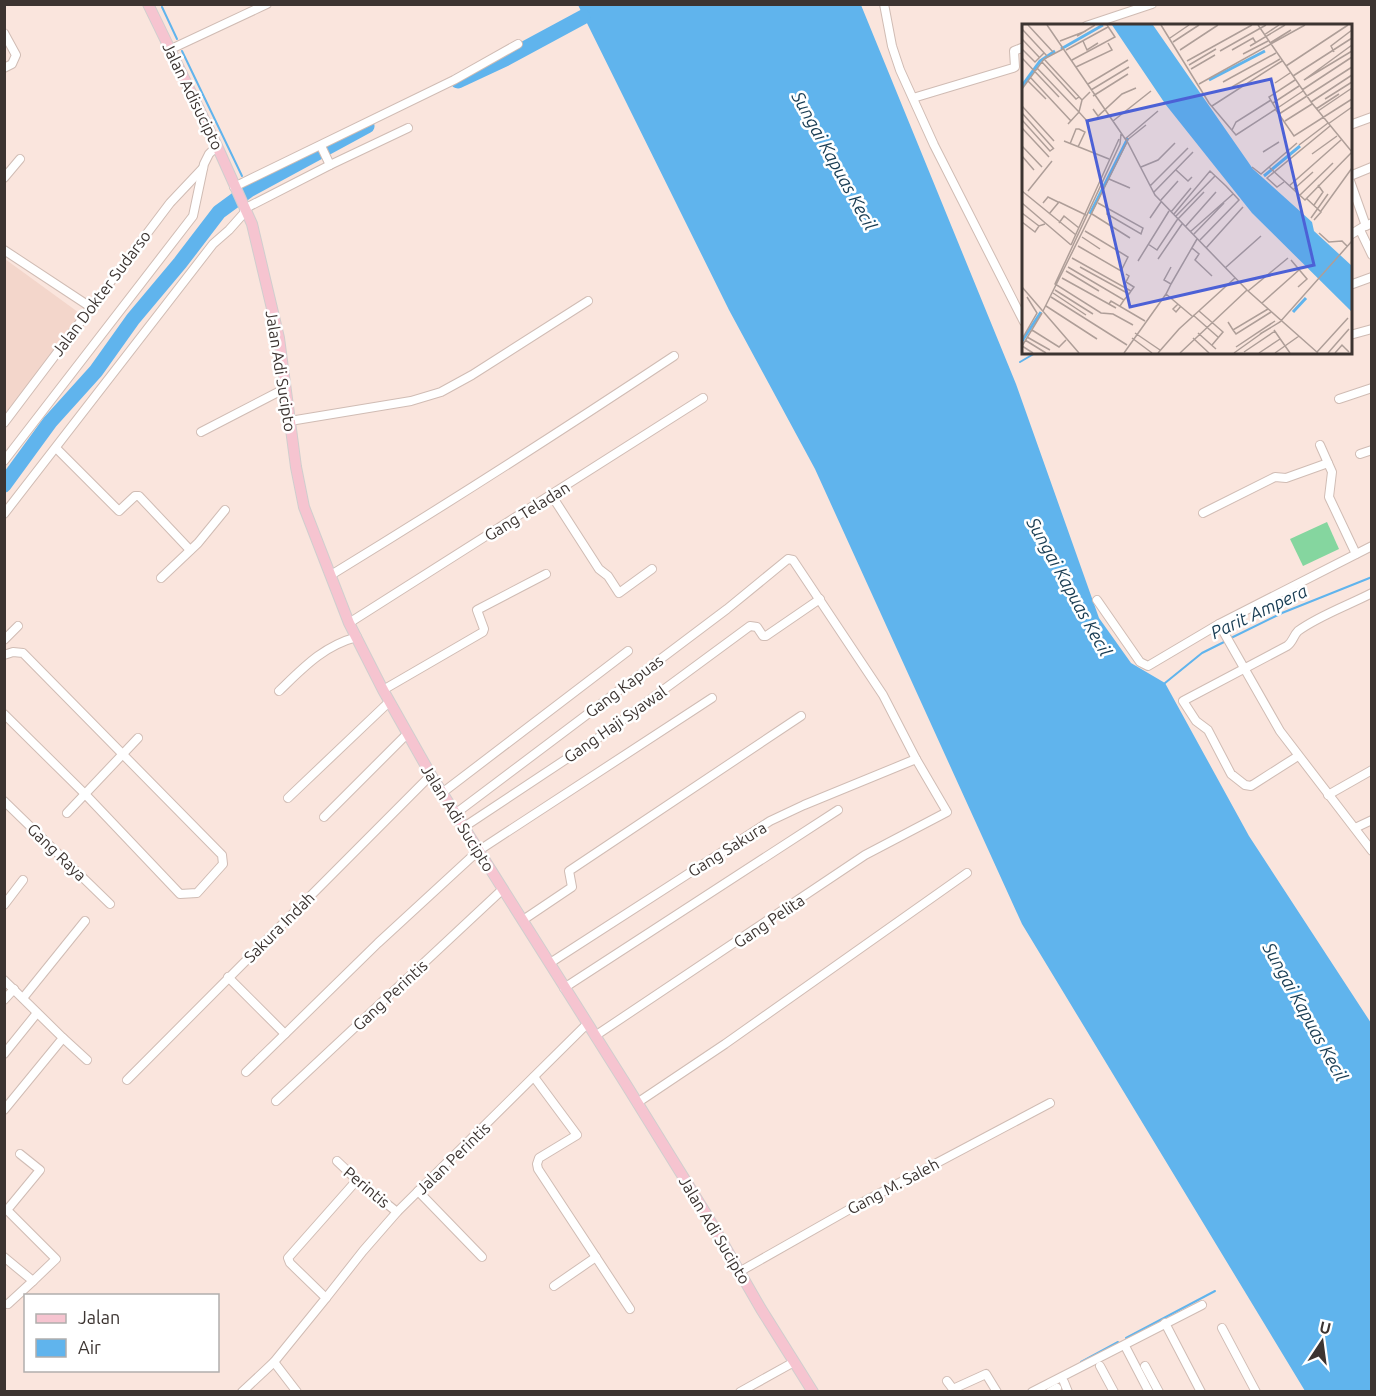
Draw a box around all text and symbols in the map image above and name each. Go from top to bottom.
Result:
inset map [1022,24,1352,354]
street label: Jalan Adisucipto [159,39,227,153]
water label: Sungai Kapuas Kecil [788,87,881,233]
street label: Jalan Dokter Sudarso [48,227,154,359]
street label: Jalan Adi Sucipto [263,309,299,433]
street label: Gang Teladan [481,478,573,544]
water label: Sungai Kapuas Kecil [1023,513,1116,659]
water label: Parit Ampera [1207,580,1310,642]
street label: Gang Kapuas [582,651,666,721]
street label: Gang Haji Syawal [560,682,670,766]
street label: Jalan Adi Sucipto [418,761,498,875]
street label: Gang Sakura [685,818,769,880]
street label: Gang Raya [24,820,90,884]
street label: Sakura Indah [240,888,318,966]
street label: Gang Pelita [730,891,808,951]
water label: Sungai Kapuas Kecil [1259,938,1352,1084]
street label: Gang Perintis [349,956,431,1034]
street label: Jalan Perintis [412,1118,494,1198]
street label: Gang M. Saleh [844,1154,942,1218]
street label: Perintis [340,1163,394,1211]
street label: Jalan Adi Sucipto [676,1173,754,1287]
legend [24,1294,219,1372]
text: Jalan [78,1307,120,1327]
north arrow [1292,1312,1352,1372]
text: U [1318,1317,1333,1337]
text: Air [78,1337,101,1357]

